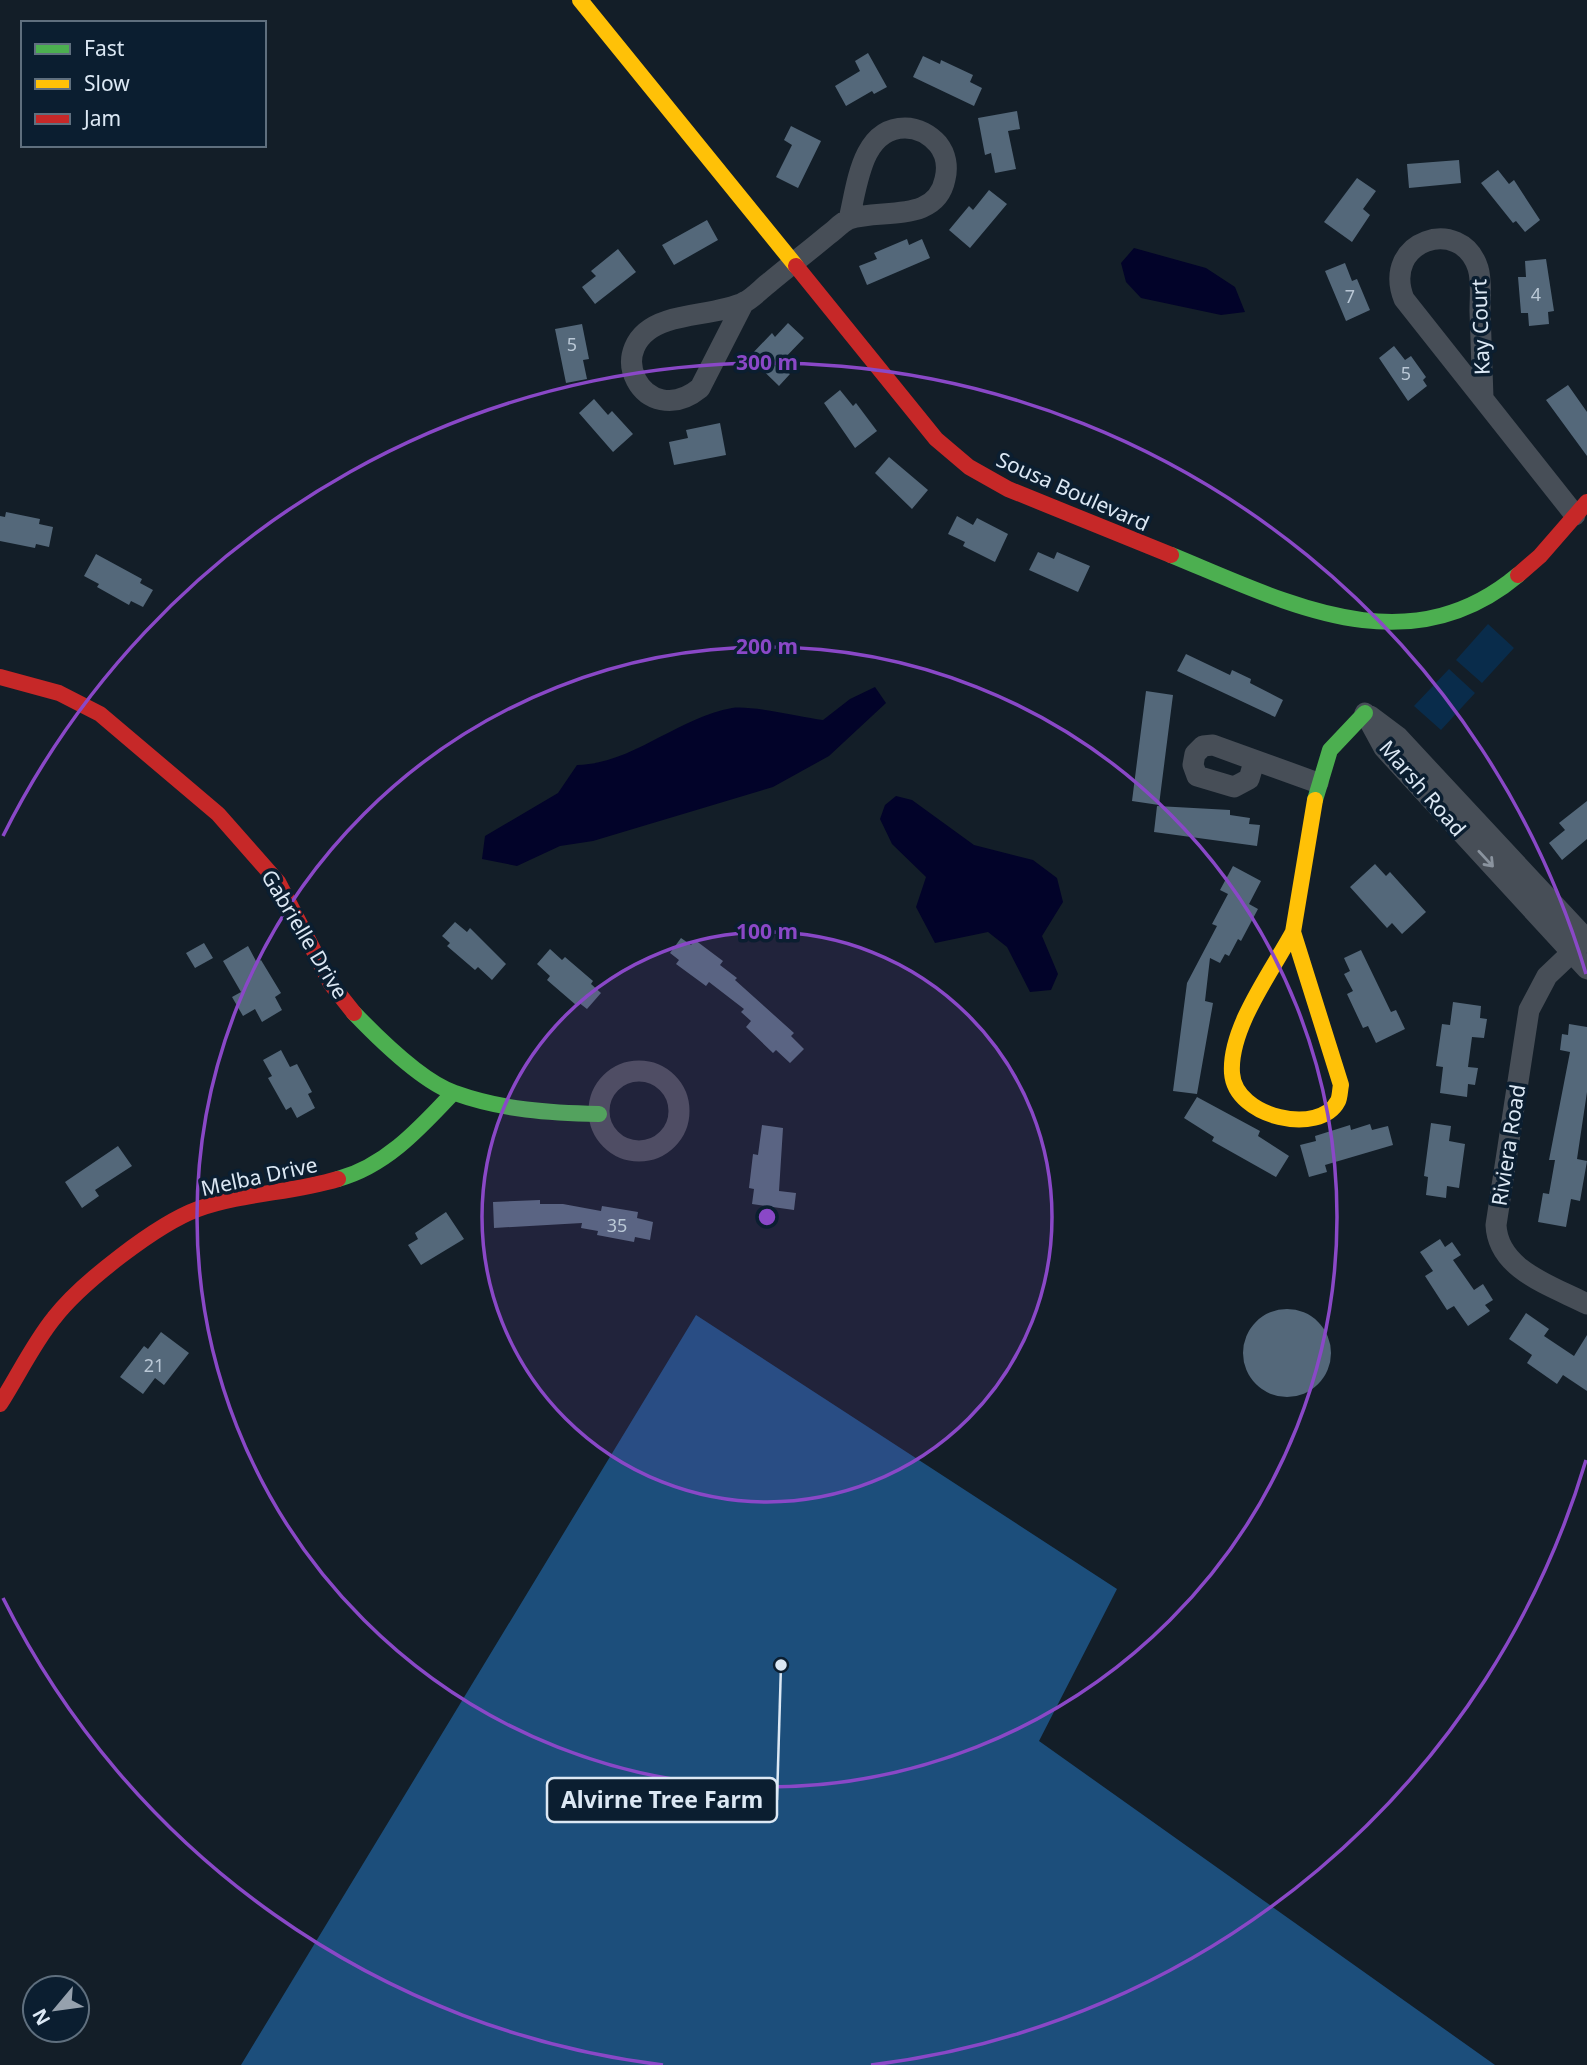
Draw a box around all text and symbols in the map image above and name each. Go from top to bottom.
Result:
legend [21,21,266,147]
text: Fast [84,34,125,62]
text: Slow [84,69,130,97]
text: Jam [82,104,121,132]
street label: Kay Court [1464,278,1496,376]
house number: 4 [1531,282,1541,306]
house number: 7 [1345,284,1355,308]
house number: 5 [567,332,577,356]
text: 300 m [736,348,798,376]
house number: 5 [1401,361,1411,385]
street label: Sousa Boulevard [992,445,1154,537]
text: 200 m [736,632,798,660]
street label: Marsh Road [1374,734,1472,842]
one-way arrow [1478,850,1494,868]
street label: Gabrielle Drive [255,864,355,1004]
text: 100 m [736,917,798,945]
street label: Riviera Road [1485,1082,1531,1208]
street label: Melba Drive [198,1150,320,1202]
centre of rings [755,1205,779,1229]
house number: 35 [607,1213,627,1237]
house number: 21 [144,1353,164,1377]
callout: Alvirne Tree Farm [547,1778,777,1822]
text: Alvirne Tree Farm [561,1783,763,1815]
north arrow [21,1974,91,2044]
text: N [26,2004,56,2030]

